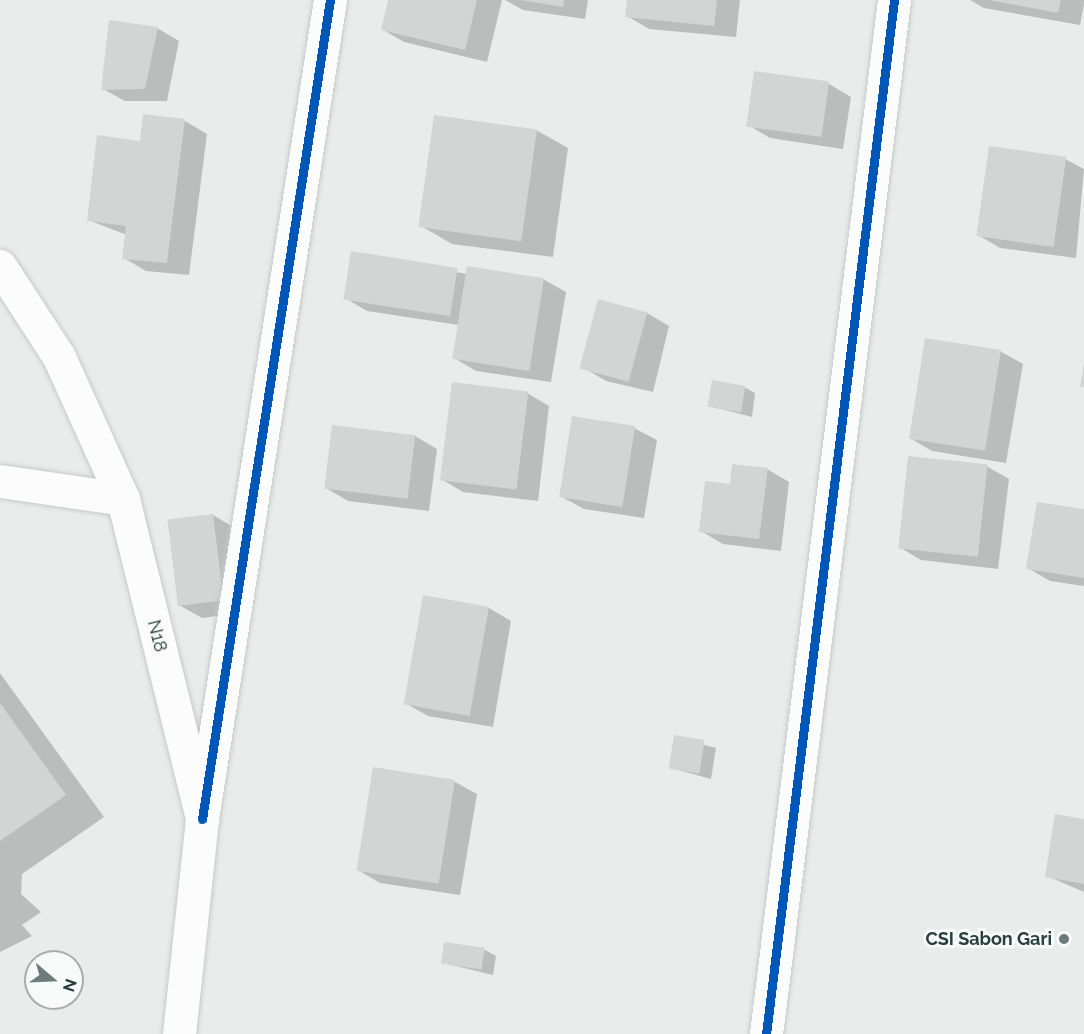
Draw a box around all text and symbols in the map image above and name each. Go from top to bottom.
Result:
street label: N18 [143,618,171,654]
place label: CSI Sabon Gari [925,928,1052,950]
marker: CSI Sabon Gari [1057,932,1071,946]
north arrow [24,950,84,1010]
text: N [59,977,81,994]

